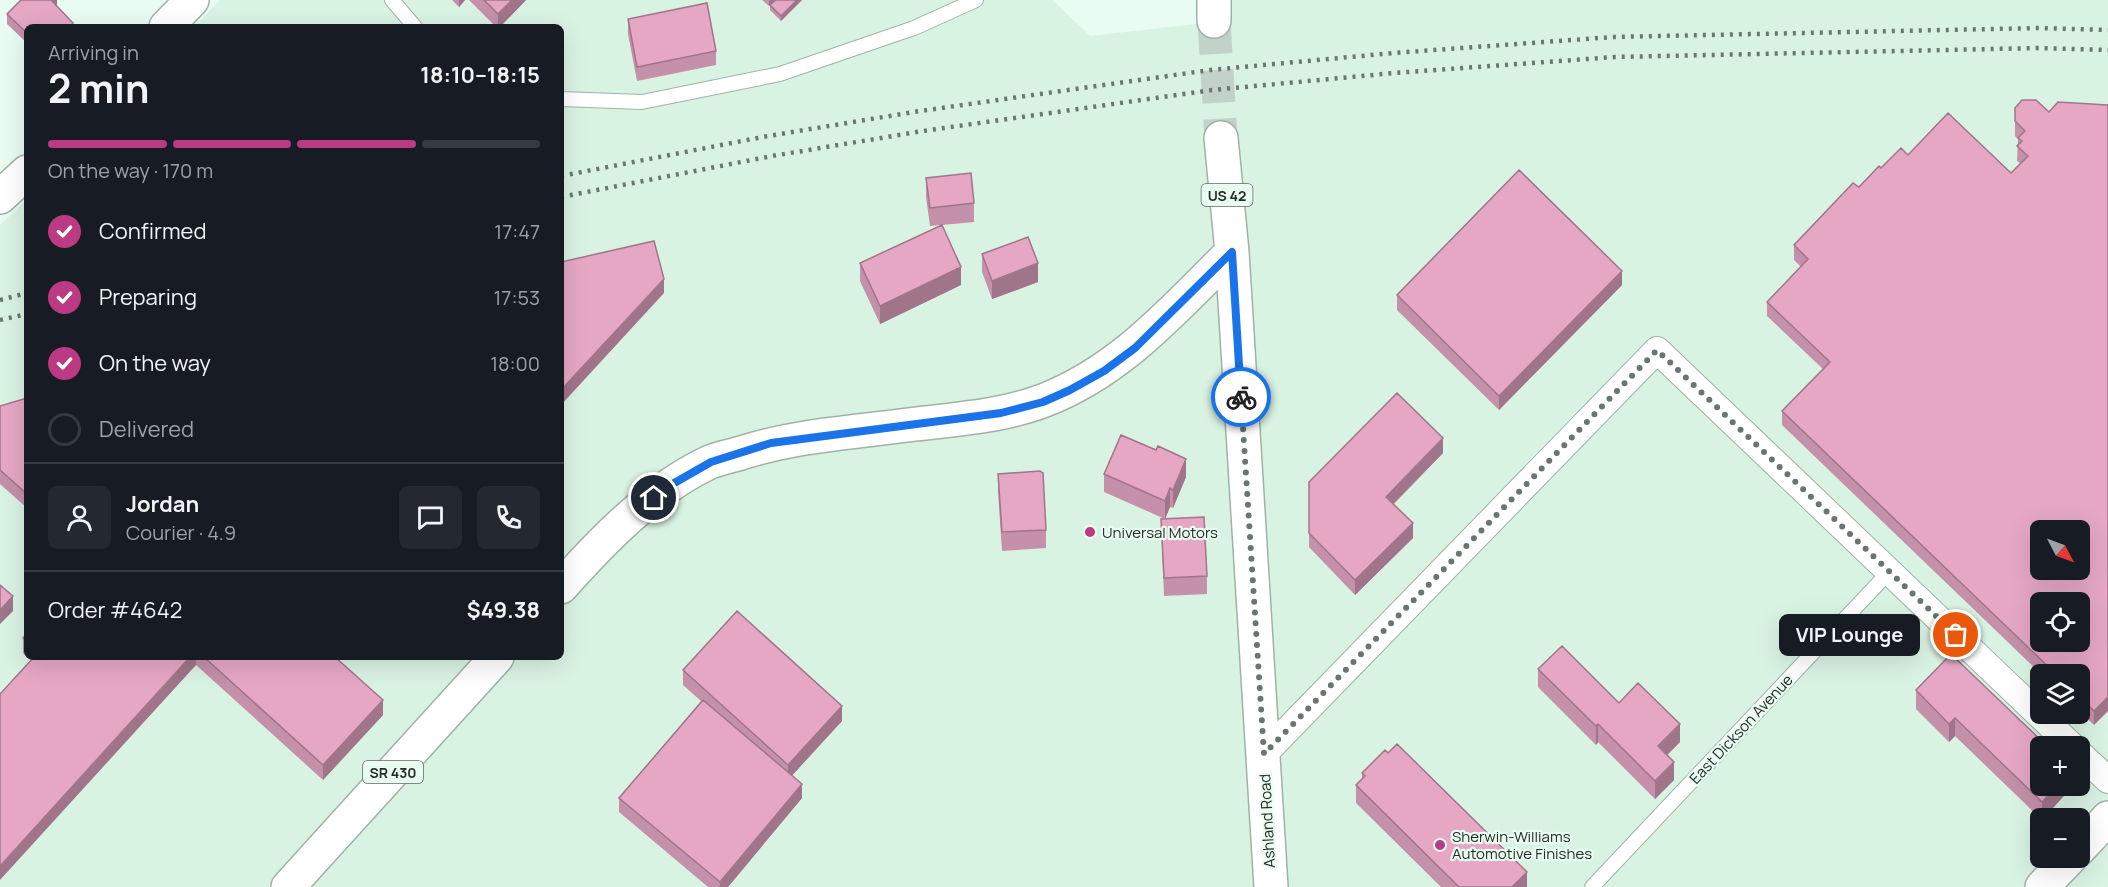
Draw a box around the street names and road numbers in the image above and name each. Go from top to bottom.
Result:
road number: US 42 [1202,184,1252,206]
street label: East Dickson Avenue [1685,669,1798,788]
road number: SR 430 [363,761,423,783]
street label: Ashland Road [1254,773,1280,869]

